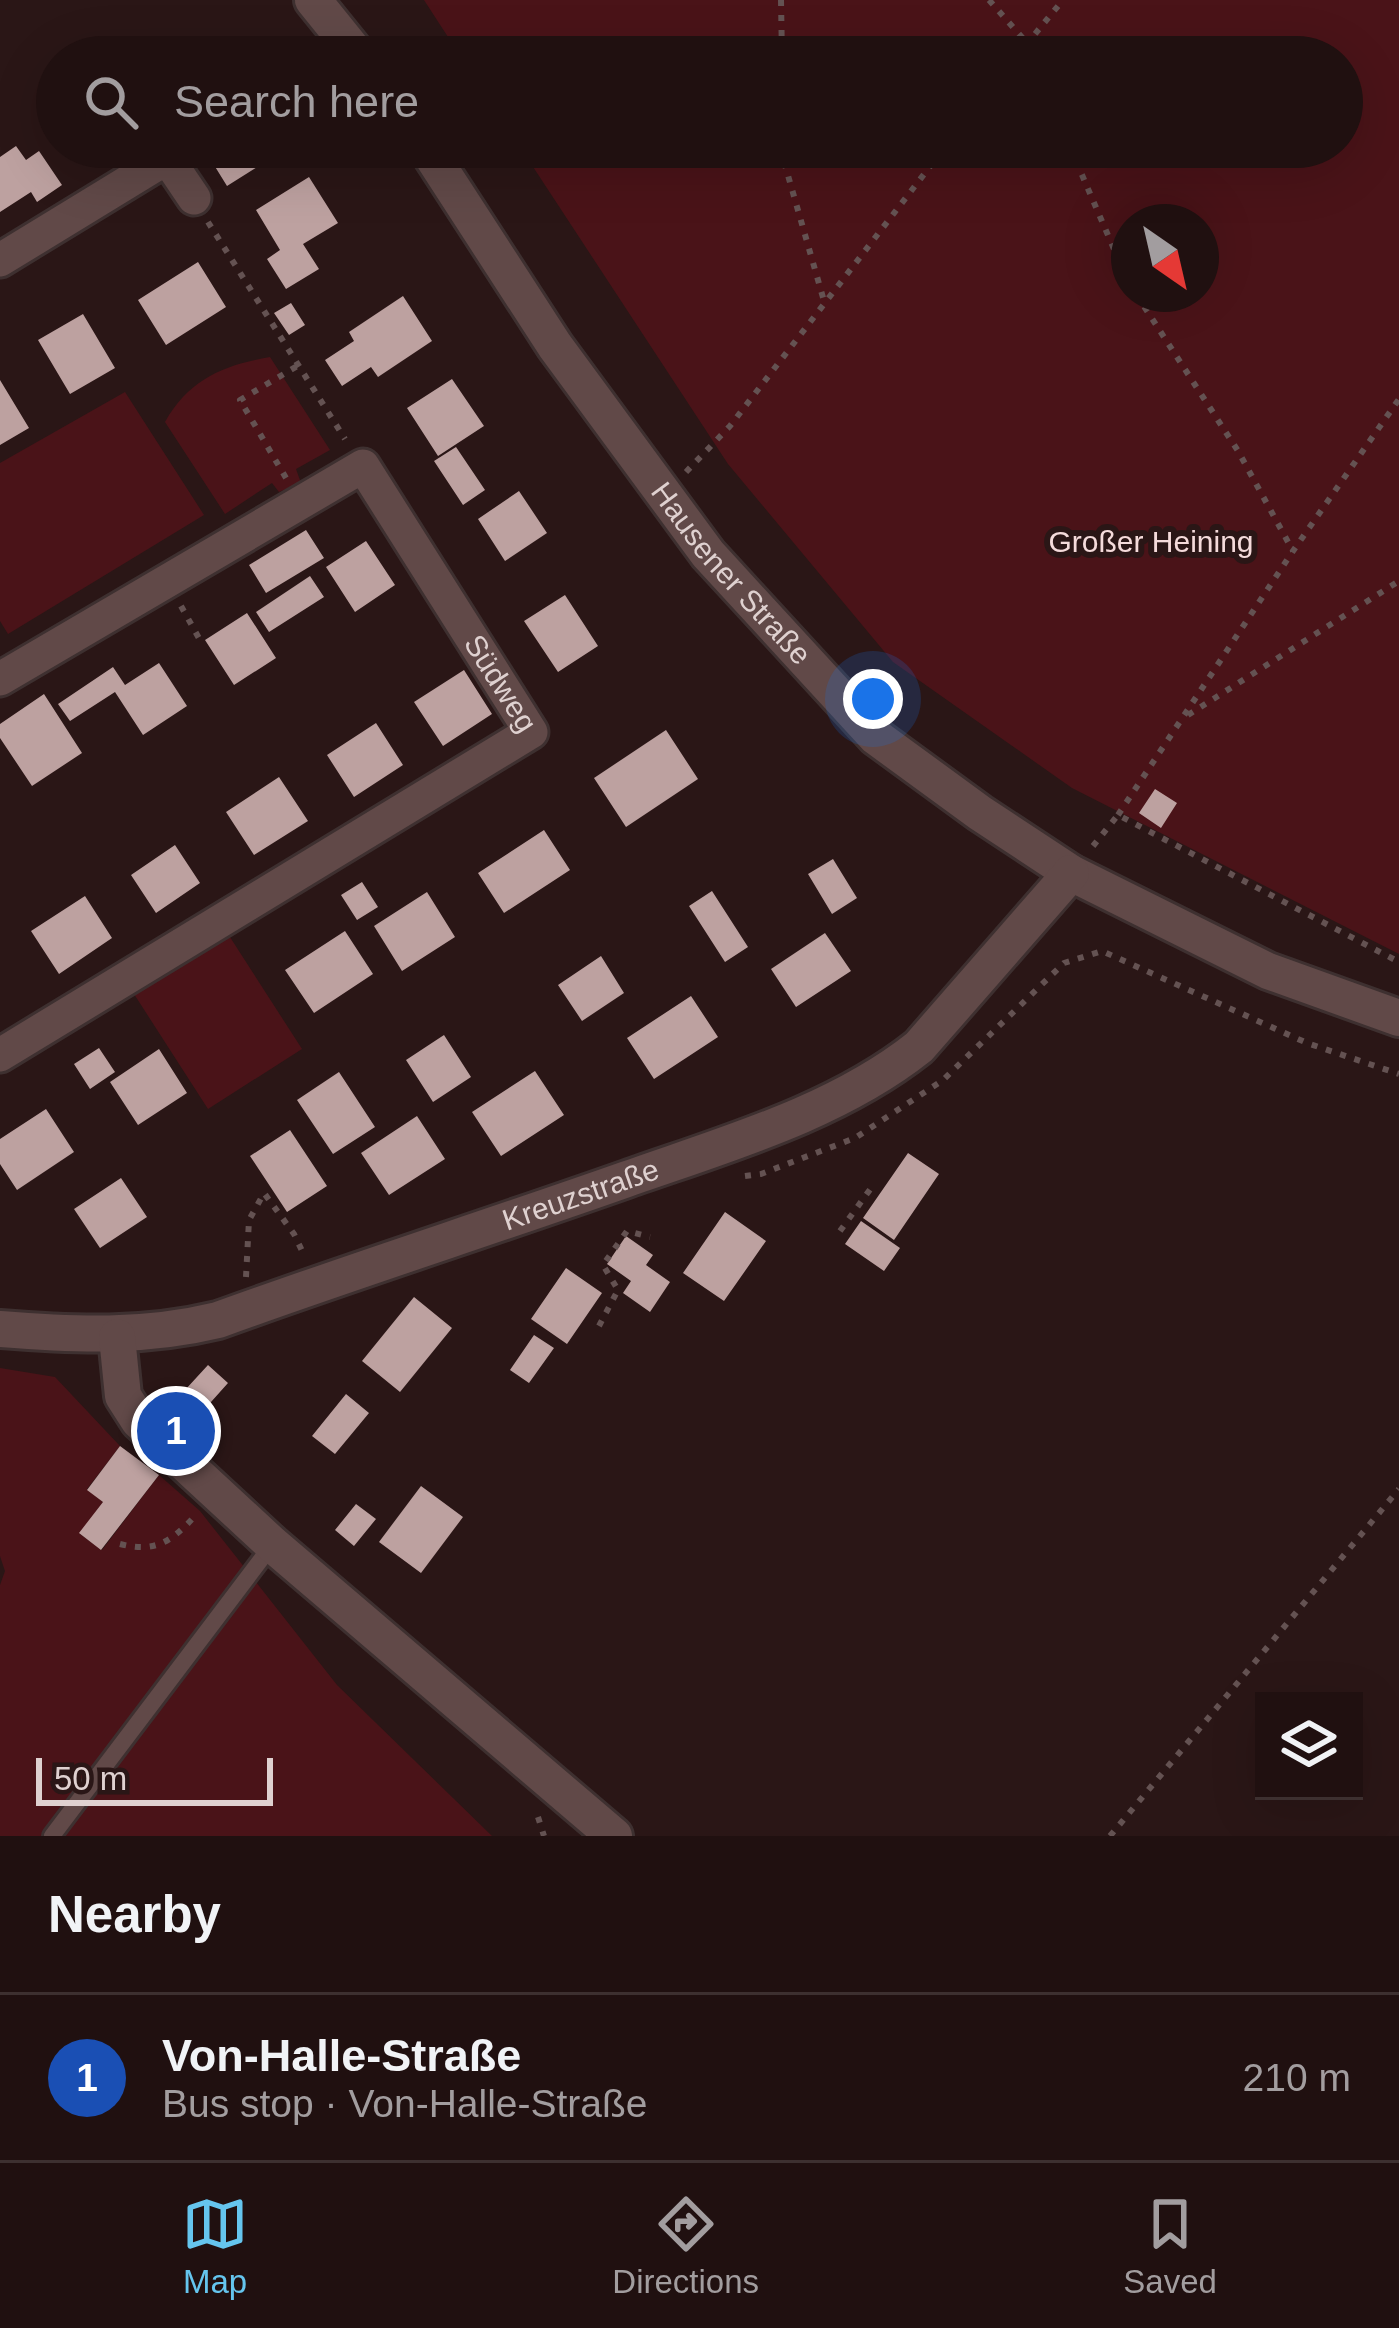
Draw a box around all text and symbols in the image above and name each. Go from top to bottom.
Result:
search box [36,36,1363,168]
icon: search [78,69,144,135]
text: Search here [174,76,419,127]
north arrow [1111,204,1219,312]
street label: Hausener Straße [645,476,818,671]
park label: Großer Heining [1048,525,1254,558]
street label: Südweg [458,628,544,738]
your location [843,669,903,729]
street label: Kreuzstraße [498,1152,663,1237]
pin: 1 [137,1386,215,1476]
map controls [1255,1692,1363,1800]
button: layers [1255,1692,1363,1800]
scale bar [36,1752,273,1805]
text: 50 m [54,1760,127,1797]
text: Nearby [48,1886,221,1943]
text: Von-Halle-Straße [162,2030,521,2081]
text: 1 [76,2056,98,2099]
text: 210 m [1243,2056,1351,2099]
text: Bus stop · Von-Halle-Straße [162,2082,648,2125]
tab: Map [182,2191,248,2301]
tab: Directions [612,2191,759,2301]
tab: Saved [1123,2191,1217,2301]

